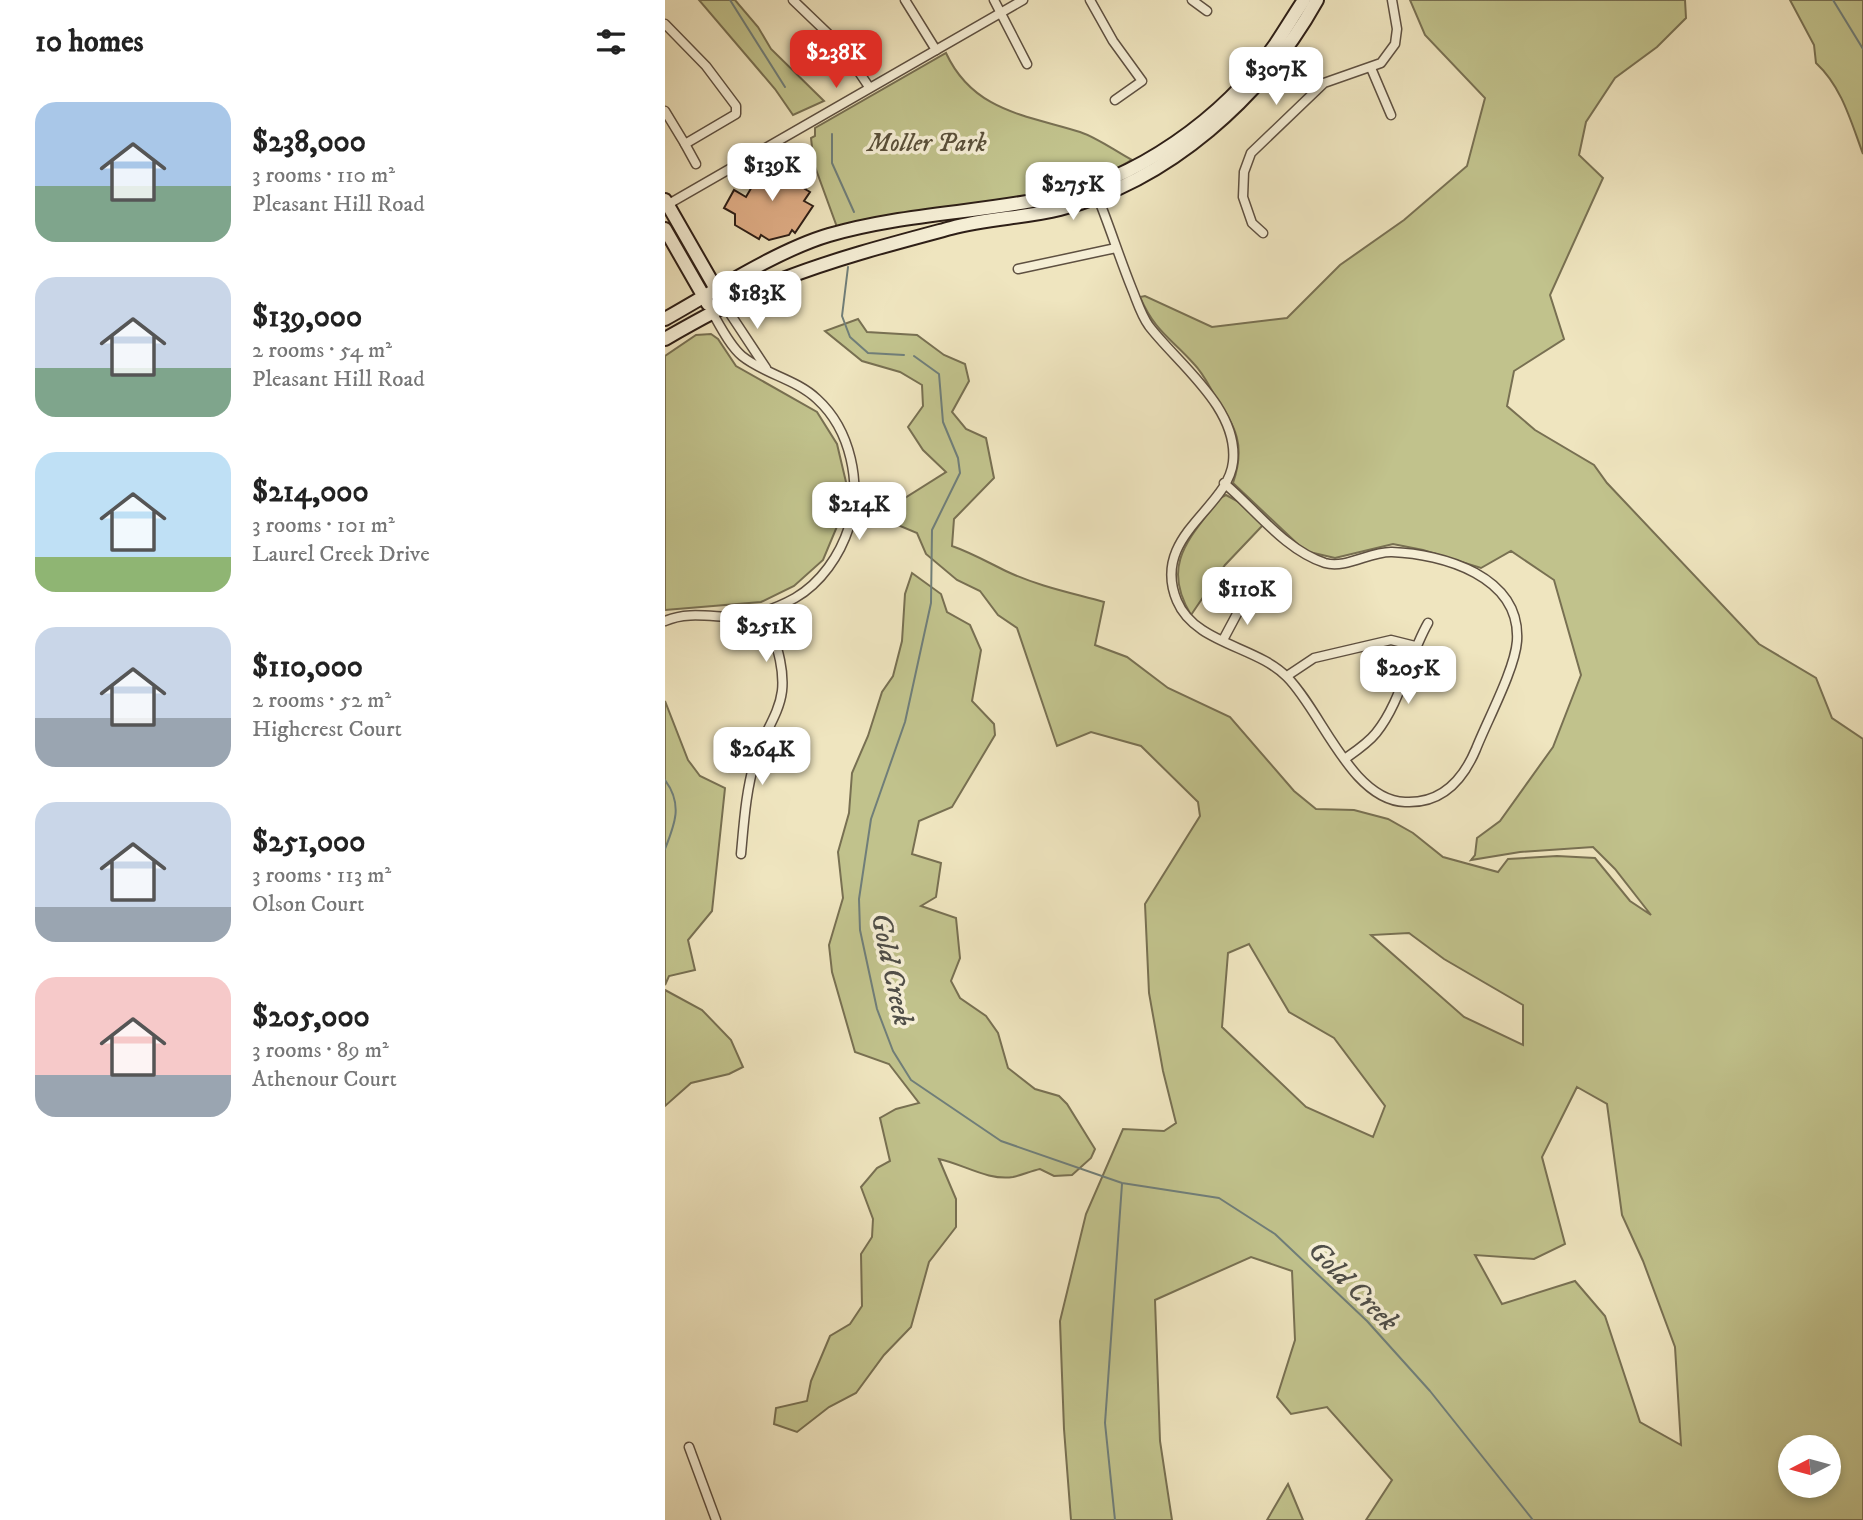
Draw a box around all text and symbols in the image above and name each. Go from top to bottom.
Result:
icon: filters [592,23,630,61]
text: 10 homes [35,24,144,61]
pin: $238K [787,31,885,90]
text: $238K [806,38,866,67]
pin: $307K [1227,48,1325,107]
text: $307K [1245,55,1307,84]
text: $238,000 [252,124,366,161]
park label: Moller Park [865,127,987,160]
icon: home [91,130,175,214]
pin: $139K [723,144,821,203]
text: $139K [743,151,801,180]
text: 3 rooms · 110 m² [252,161,395,190]
pin: $275K [1024,162,1122,222]
text: $275K [1042,170,1104,199]
text: Pleasant Hill Road [252,190,425,219]
pin: $183K [708,272,806,331]
text: $183K [728,279,786,308]
text: $139,000 [252,299,362,336]
icon: home [91,305,175,389]
text: 2 rooms · 54 m² [252,336,392,365]
text: Pleasant Hill Road [252,365,425,394]
text: $214,000 [252,474,369,511]
icon: home [91,480,175,564]
pin: $214K [810,482,908,542]
text: $214K [828,490,890,519]
text: 3 rooms · 101 m² [252,511,395,540]
text: Laurel Creek Drive [252,540,430,569]
pin: $110K [1198,568,1296,627]
text: $110K [1218,575,1276,604]
pin: $251K [717,604,815,664]
text: $251K [736,612,796,641]
pin: $205K [1359,646,1457,706]
text: $110,000 [252,649,363,686]
text: $205K [1376,654,1440,683]
icon: home [91,655,175,739]
text: 2 rooms · 52 m² [252,686,391,715]
text: Highcrest Court [252,715,402,744]
pin: $264K [713,728,811,787]
text: $264K [729,735,795,764]
text: $251,000 [252,824,365,861]
icon: home [91,830,175,914]
text: 3 rooms · 113 m² [252,861,391,890]
text: Olson Court [252,890,364,919]
water label: Gold Creek [863,910,921,1029]
text: $205,000 [252,999,370,1036]
icon: home [91,1005,175,1089]
text: 3 rooms · 89 m² [252,1036,389,1065]
text: Athenour Court [252,1065,397,1094]
water label: Gold Creek [1300,1233,1406,1339]
north arrow [1778,1435,1841,1498]
map controls [1778,1435,1841,1498]

